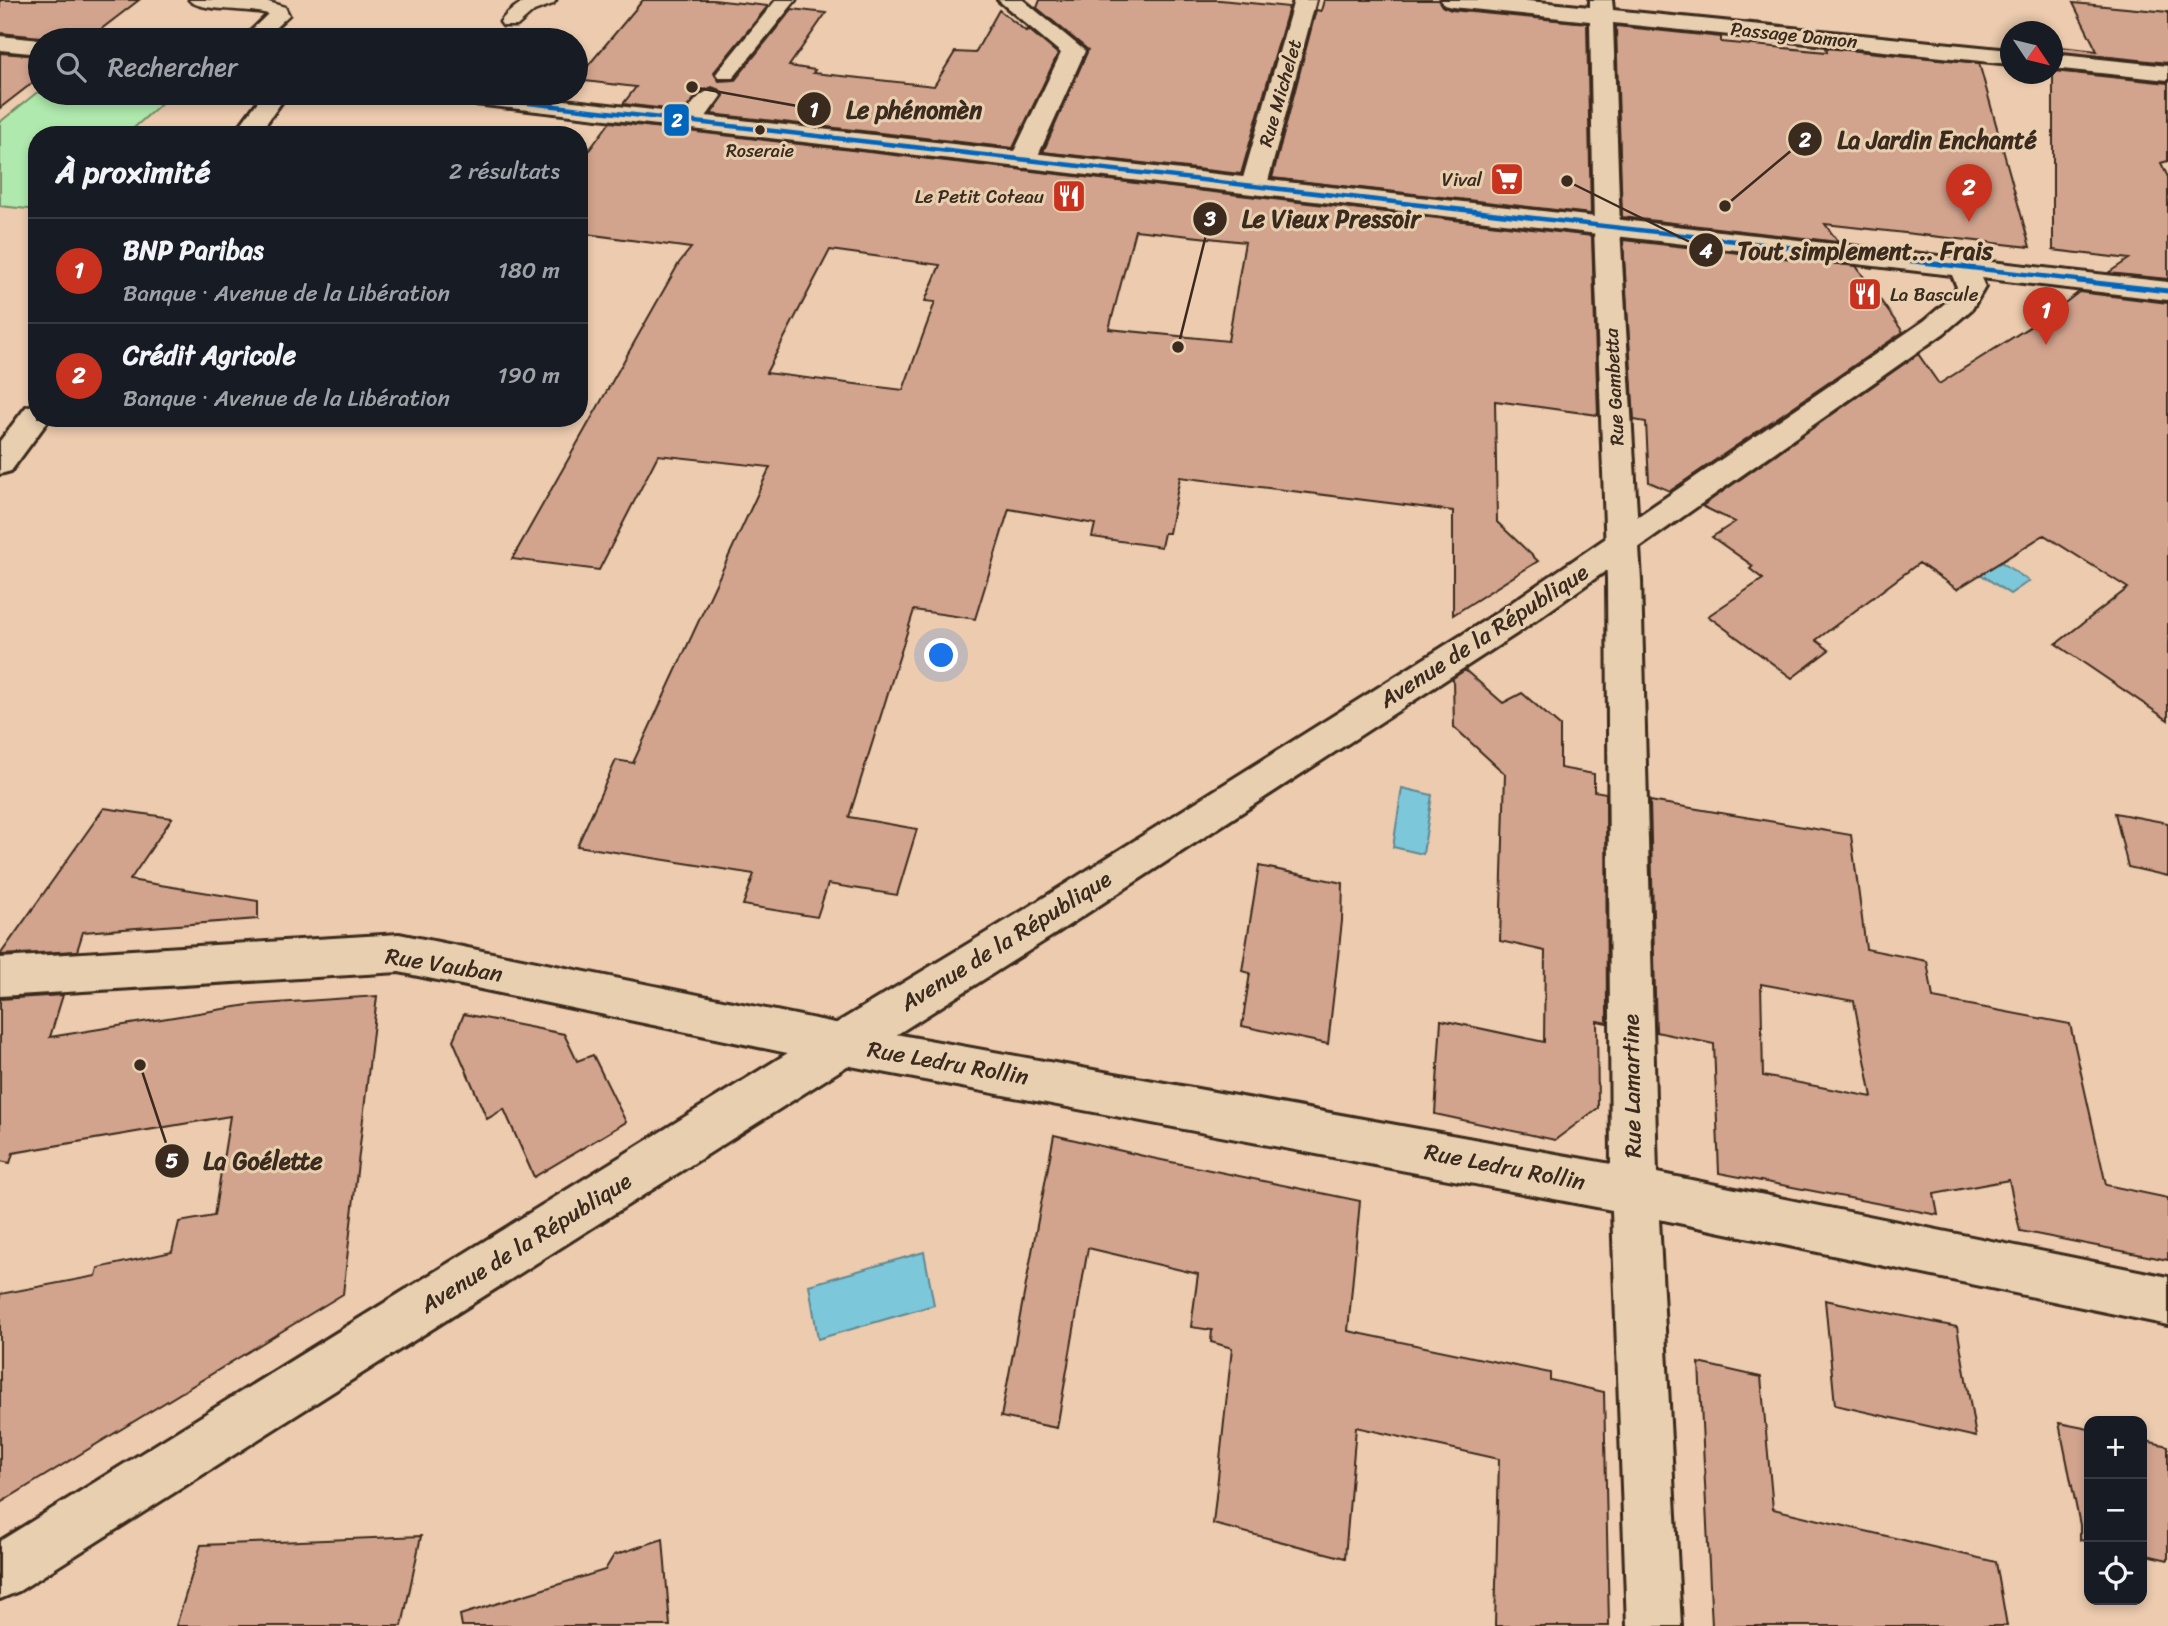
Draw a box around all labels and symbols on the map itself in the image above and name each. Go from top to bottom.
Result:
street label: Passage Damon [1729,12,1859,58]
north arrow [2000,21,2063,84]
street label: Rue Michelet [1249,35,1311,151]
callout: Le phénomèn [797,87,996,132]
text: Le phénomèn [846,89,982,131]
text: 1 [809,91,819,129]
line badge: 2 [663,103,690,137]
text: 2 [671,104,683,137]
callout: La Jardin Enchanté [1788,117,2051,162]
text: La Jardin Enchanté [1837,119,2037,161]
text: 2 [1798,121,1811,159]
marker: Roseraie [753,123,767,137]
place label: Roseraie [726,135,794,167]
supermarket icon: Vival [1488,160,1526,198]
place label: Vival [1442,163,1483,196]
pin: 2 [1946,164,1992,222]
restaurant icon: Le Petit Coteau [1050,177,1088,215]
place label: Le Petit Coteau [915,180,1044,213]
callout: Le Vieux Pressoir [1192,196,1436,241]
text: Le Vieux Pressoir [1242,198,1422,240]
text: 3 [1203,200,1216,238]
callout: Tout simplement... Frais [1688,228,2006,273]
text: Tout simplement... Frais [1737,230,1994,272]
text: 4 [1698,232,1713,270]
restaurant icon: La Bascule [1846,275,1884,313]
place label: La Bascule [1890,278,1979,311]
pin: 1 [2023,287,2069,345]
street label: Rue Gambetta [1594,327,1634,447]
street label: Avenue de la République [1370,553,1597,720]
your location [924,638,958,672]
street label: Avenue de la République [891,859,1120,1023]
street label: Rue Vauban [382,936,506,994]
street label: Rue Lamartine [1610,1014,1654,1158]
street label: Rue Ledru Rollin [864,1029,1032,1097]
street label: Rue Ledru Rollin [1421,1131,1589,1203]
callout: La Goélette [155,1139,337,1184]
text: La Goélette [203,1140,323,1182]
text: 5 [166,1142,179,1180]
street label: Avenue de la République [411,1161,640,1325]

